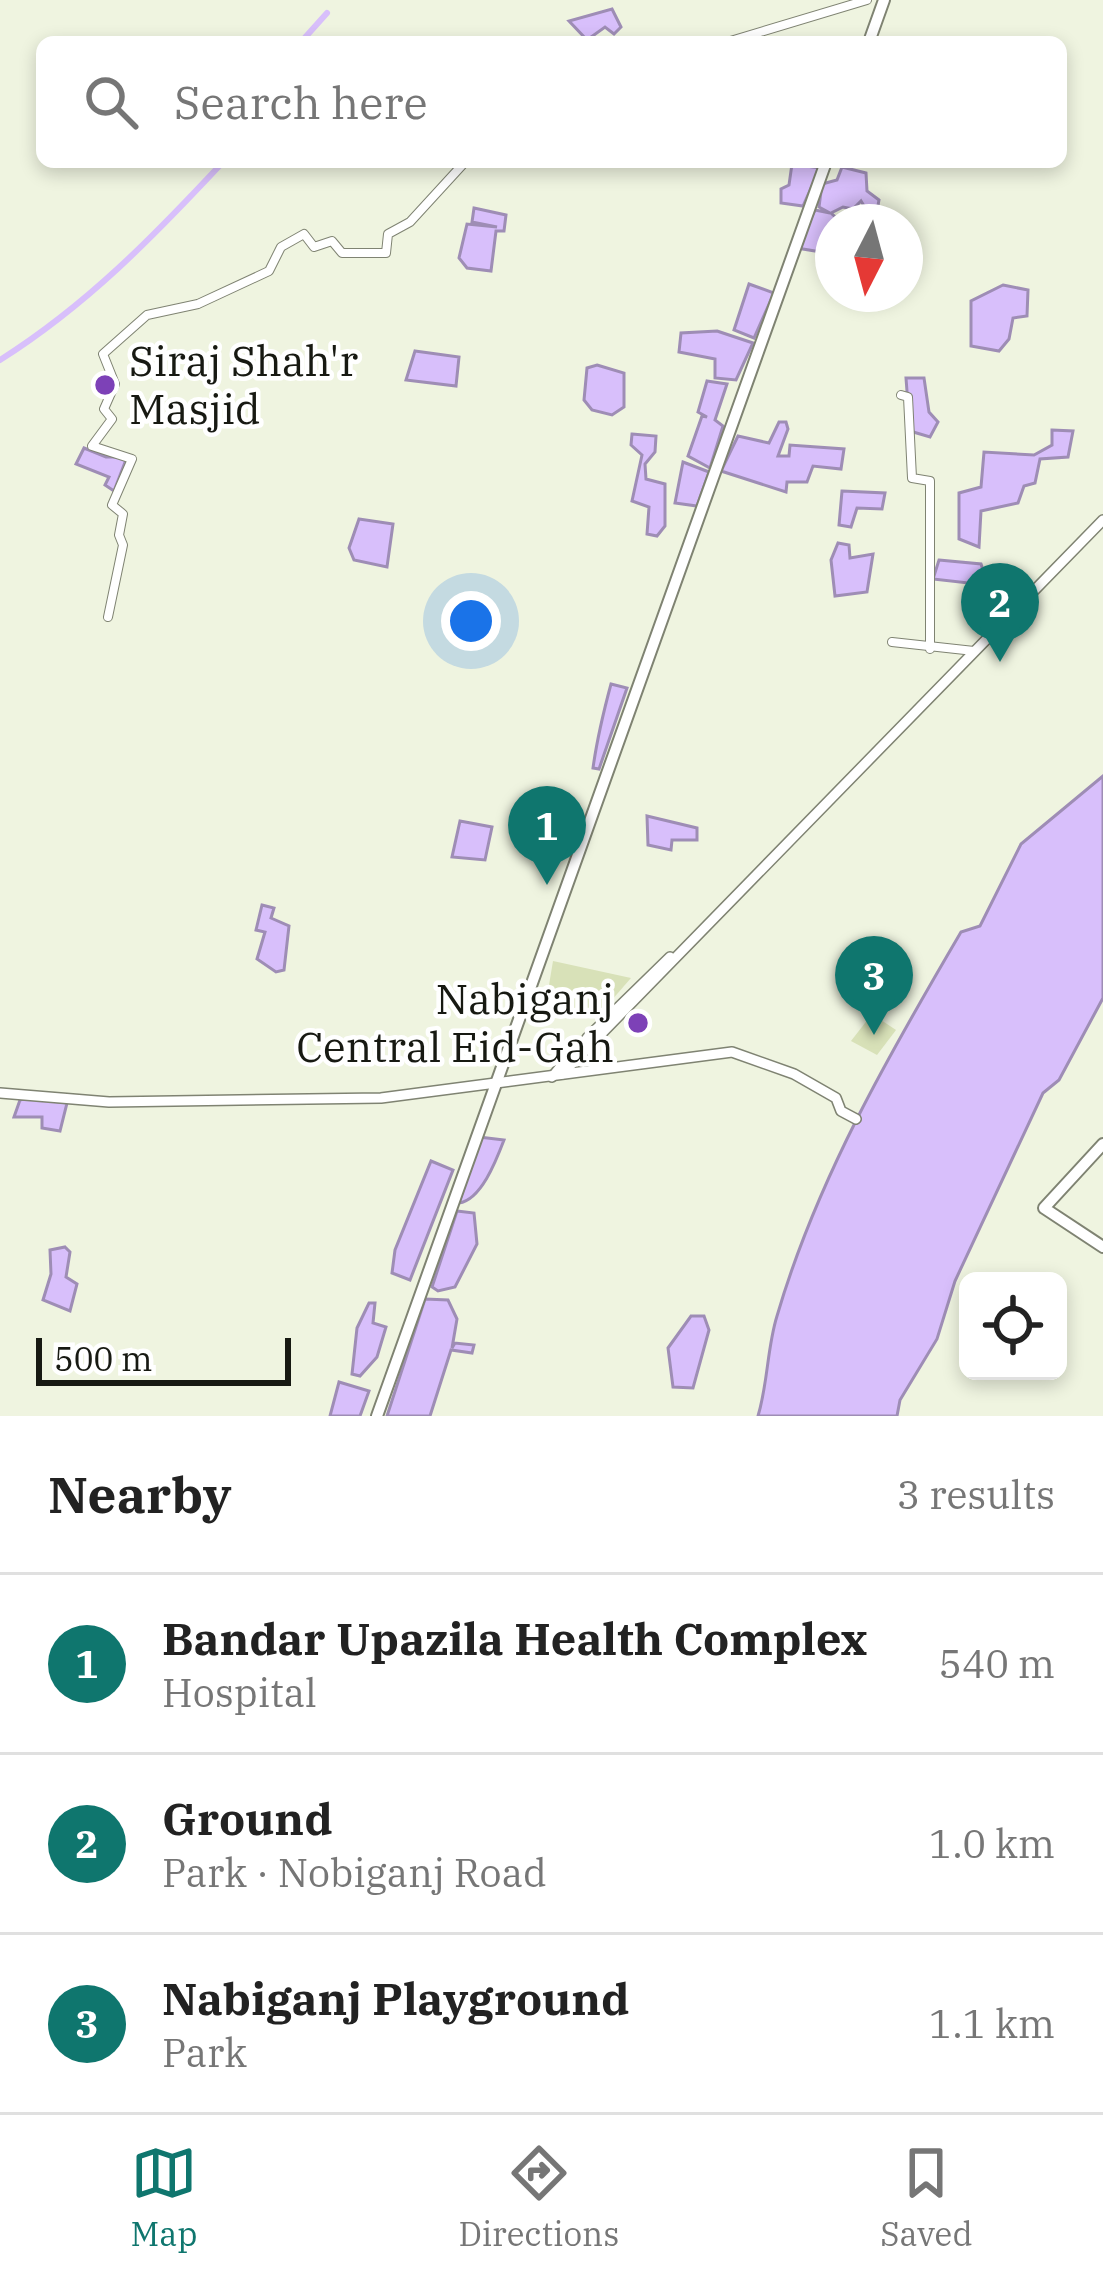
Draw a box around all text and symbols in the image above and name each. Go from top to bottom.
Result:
search box [36,36,1067,168]
icon: search [78,69,144,135]
text: Search here [174,73,428,131]
north arrow [815,204,923,312]
place label: Siraj Shah'r Masjid [129,333,358,436]
marker: Siraj Shah'r Masjid [92,372,118,398]
pin: 2 [961,563,1039,662]
your location [441,591,501,651]
pin: 1 [508,786,586,885]
pin: 3 [835,936,913,1035]
place label: Nabiganj Central Eid-Gah [296,971,614,1074]
marker: Nabiganj Central Eid-Gah [625,1010,651,1036]
map controls [959,1272,1067,1380]
button: locate [959,1272,1067,1380]
scale bar [36,1332,291,1385]
text: 500 m [54,1337,153,1380]
text: Nearby [48,1461,232,1527]
text: 3 results [897,1469,1055,1520]
text: Bandar Upazila Health Complex [162,1609,867,1667]
text: 1 [75,1638,99,1689]
text: 540 m [939,1638,1055,1689]
text: Hospital [162,1667,317,1718]
text: Ground [162,1789,333,1847]
text: 2 [75,1818,99,1869]
text: 1.0 km [929,1818,1055,1869]
text: Park · Nobiganj Road [162,1847,547,1898]
text: Nabiganj Playground [162,1969,629,2027]
text: 3 [75,1998,99,2049]
text: 1.1 km [929,1998,1055,2049]
text: Park [162,2027,247,2078]
tab: Map [130,2140,197,2255]
tab: Directions [458,2140,619,2255]
tab: Saved [880,2140,973,2255]

